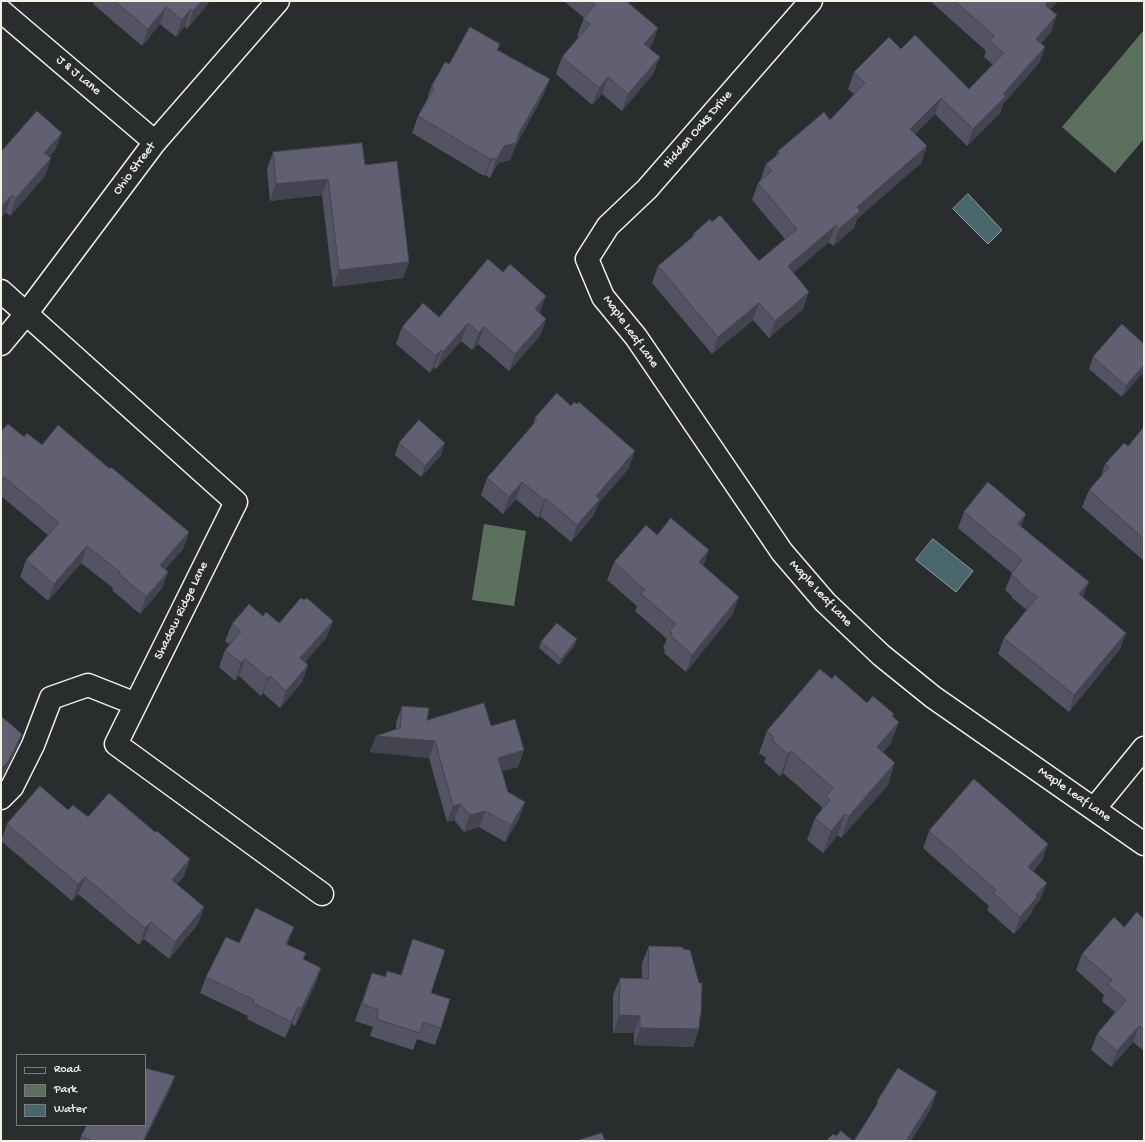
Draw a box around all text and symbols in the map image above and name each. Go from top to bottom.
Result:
street label: J & J Lane [52,53,104,99]
street label: Hidden Oaks Drive [660,88,736,172]
street label: Ohio Street [110,140,160,198]
street label: Maple Leaf Lane [598,293,662,371]
street label: Maple Leaf Lane [785,557,855,631]
street label: Shadow Ridge Lane [152,559,212,663]
street label: Maple Leaf Lane [1034,764,1114,826]
legend [16,1054,146,1126]
text: Road [54,1063,80,1077]
text: Park [54,1083,77,1097]
text: Water [54,1103,86,1117]

